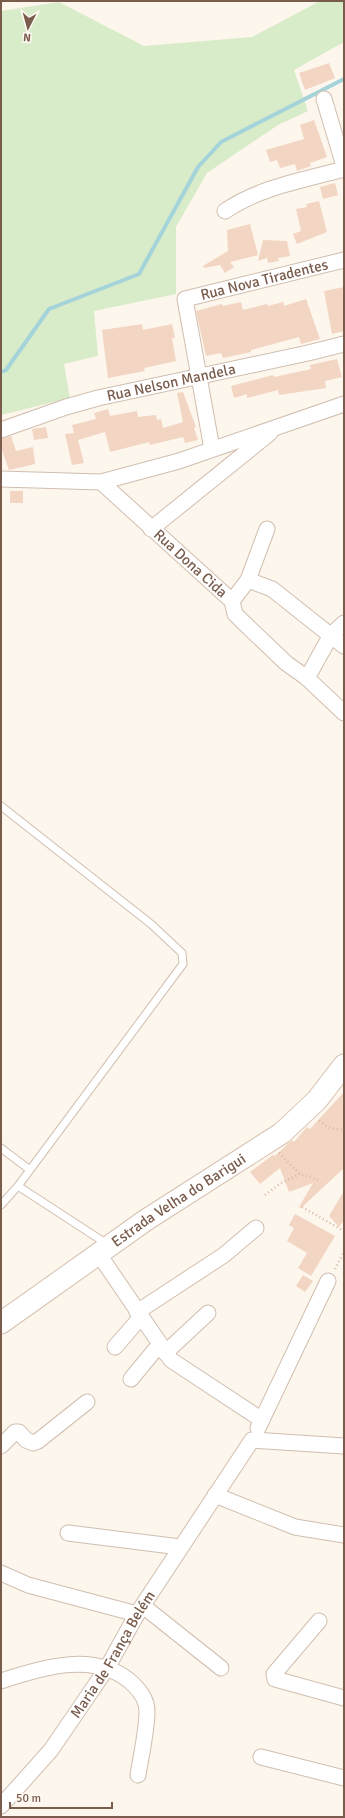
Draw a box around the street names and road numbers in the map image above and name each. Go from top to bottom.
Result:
street label: Rua Nova Tiradentes [199,255,330,304]
street label: Rua Nelson Mandela [105,360,237,405]
street label: Rua Dona Cida [150,525,231,601]
street label: Estrada Velha do Barigui [108,1150,249,1251]
street label: Maria de França Belém [67,1587,159,1721]

